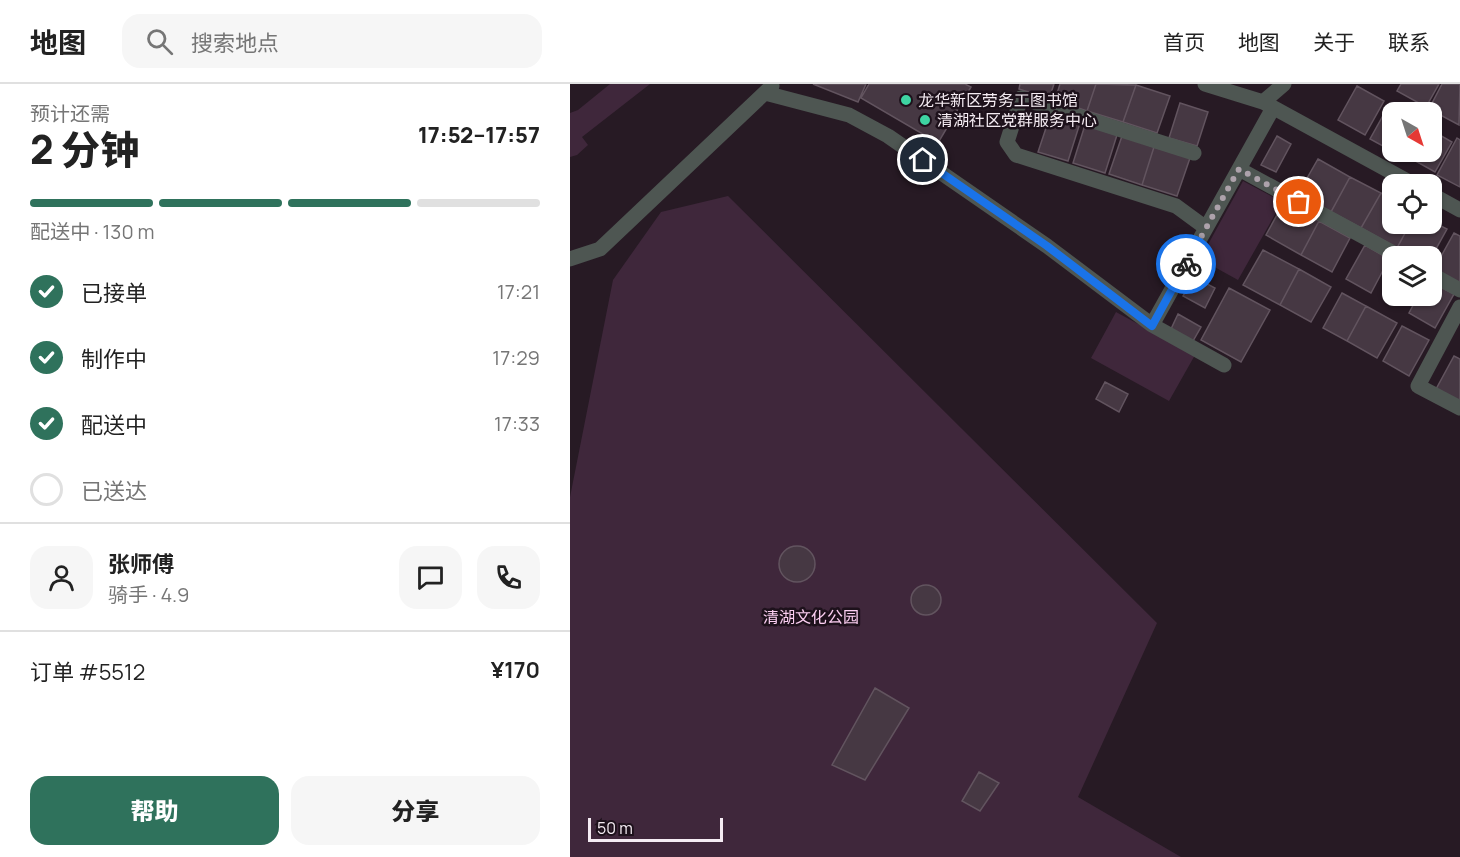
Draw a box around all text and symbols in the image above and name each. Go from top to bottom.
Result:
search box [122,14,542,68]
text: 地图 [30,23,86,61]
icon: search [143,25,176,58]
text: 搜索地点 [191,28,279,58]
text: 首页 [1163,28,1205,56]
text: 地图 [1238,28,1280,56]
text: 关于 [1313,28,1355,56]
text: 联系 [1388,28,1430,56]
place label: 龙华新区劳务工图书馆 [918,89,1078,111]
marker: 龙华新区劳务工图书馆 [899,93,913,107]
text: 预计还需 [30,100,110,127]
north arrow [1382,102,1442,162]
map controls [1382,102,1442,306]
place label: 清湖社区党群服务中心 [937,109,1097,131]
marker: 清湖社区党群服务中心 [918,113,932,127]
text: 17:52–17:57 [418,120,540,150]
text: 2 分钟 [30,122,139,176]
pin [897,134,948,185]
icon: home [906,143,939,176]
button: locate [1382,174,1442,234]
pin [1273,176,1324,227]
icon: bag [1282,185,1315,218]
text: 配送中 · 130 m [30,218,155,245]
courier [1156,234,1216,294]
button: layers [1382,246,1442,306]
icon: bike [1170,248,1203,281]
icon: check [30,275,63,308]
text: 已接单 [81,278,147,308]
text: 17:21 [497,278,540,305]
icon: check [30,341,63,374]
text: 制作中 [81,344,147,374]
text: 17:29 [492,344,540,371]
icon: check [30,407,63,440]
text: 配送中 [81,410,147,440]
text: 17:33 [494,410,540,437]
text: 已送达 [81,476,147,506]
button: person [30,546,93,609]
button: chat [399,546,462,609]
button: phone [477,546,540,609]
text: 张师傅 [108,549,174,579]
text: 骑手 · 4.9 [108,581,189,608]
park label: 清湖文化公园 [763,606,859,628]
text: ¥170 [491,655,540,685]
text: 订单 #5512 [30,657,145,687]
button: 帮助 [30,776,279,845]
button: 分享 [291,776,540,845]
scale bar [588,815,723,842]
text: 50 m [597,817,633,839]

